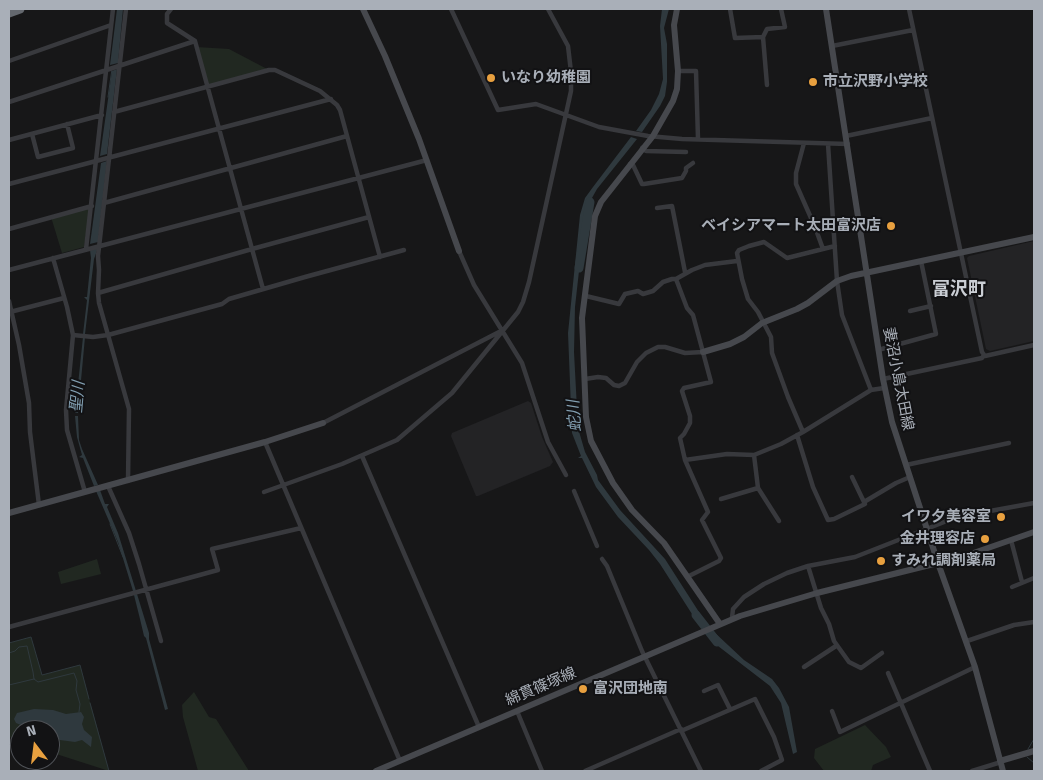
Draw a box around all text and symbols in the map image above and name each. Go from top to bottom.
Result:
place label: いなり幼稚園 [501,69,591,87]
marker: いなり幼稚園 [485,72,497,84]
place label: 市立沢野小学校 [823,73,928,91]
marker: 市立沢野小学校 [807,76,819,88]
place label: ベイシアマート太田富沢店 [701,217,881,235]
marker: ベイシアマート太田富沢店 [885,220,897,232]
district label: 富沢町 [932,279,986,301]
street label: 妻沼小島太田線 [879,326,917,432]
water label: 聖川 [67,380,89,414]
water label: 蛇川 [564,399,586,433]
place label: イワ夕美容室 [901,508,991,526]
marker: イワ夕美容室 [995,511,1007,523]
place label: 金井理容店 [900,530,975,548]
marker: 金井理容店 [979,533,991,545]
place label: すみれ調剤薬局 [891,552,996,570]
marker: すみれ調剤薬局 [875,555,887,567]
street label: 綿貫篠塚線 [503,664,579,710]
place label: 富沢団地南 [593,680,668,698]
marker: 富沢団地南 [577,683,589,695]
north arrow [10,720,60,770]
text: N [25,722,38,740]

